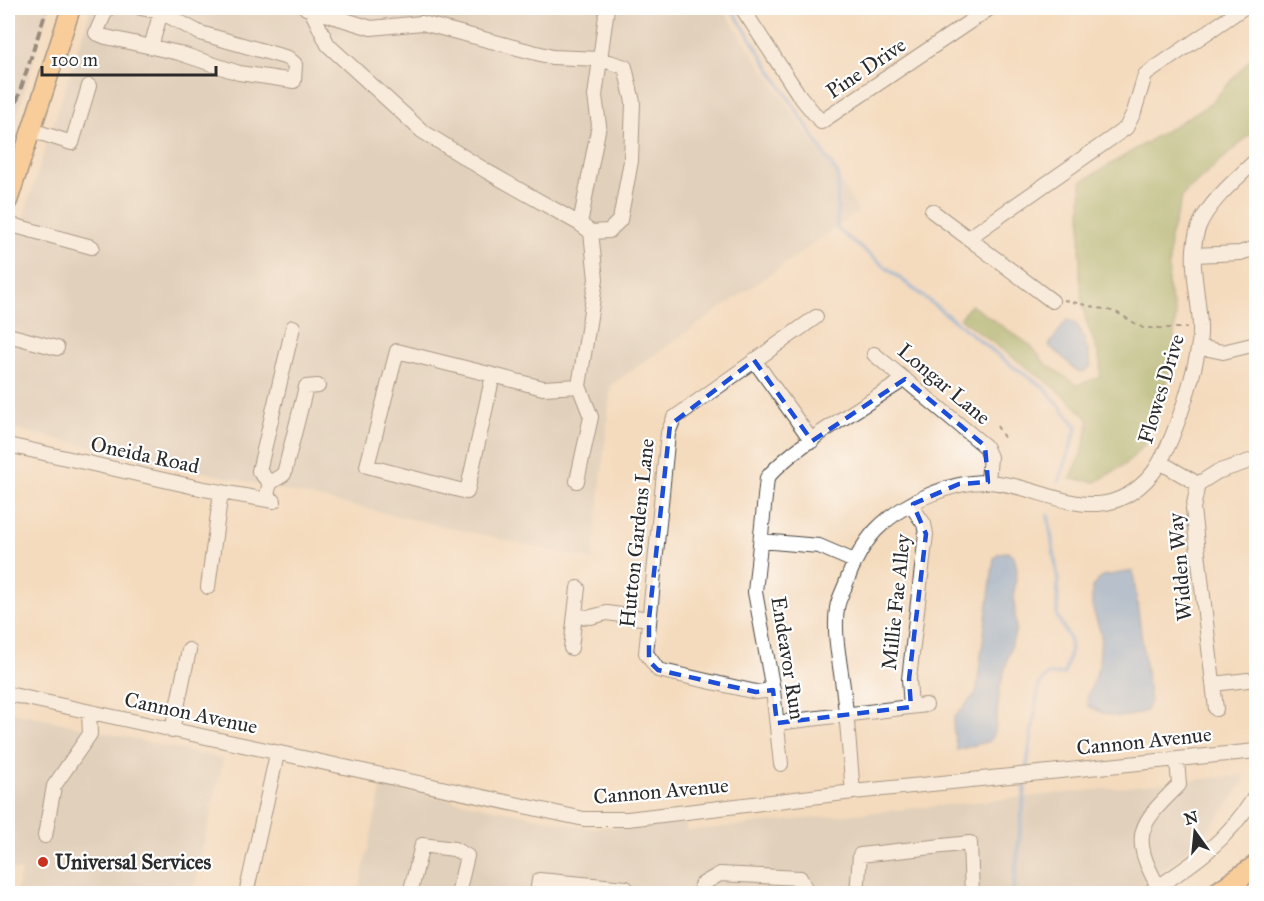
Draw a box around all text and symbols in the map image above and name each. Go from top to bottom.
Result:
street label: Pine Drive [821,32,911,104]
scale bar [42,39,216,77]
text: 100 m [51,49,98,71]
street label: Flowes Drive [1132,331,1190,447]
street label: Longar Lane [892,338,996,430]
street label: Oneida Road [88,431,202,479]
street label: Hutton Gardens Lane [614,437,660,629]
street label: Widden Way [1162,511,1198,622]
street label: Millie Fae Alley [876,531,916,671]
street label: Endeavor Run [765,594,811,722]
street label: Cannon Avenue [122,686,260,740]
street label: Cannon Avenue [1075,721,1213,761]
street label: Cannon Avenue [592,772,730,810]
north arrow [1165,802,1225,862]
text: N [1182,807,1201,829]
place label: Universal Services [55,849,212,875]
marker: Universal Services [36,855,50,869]

